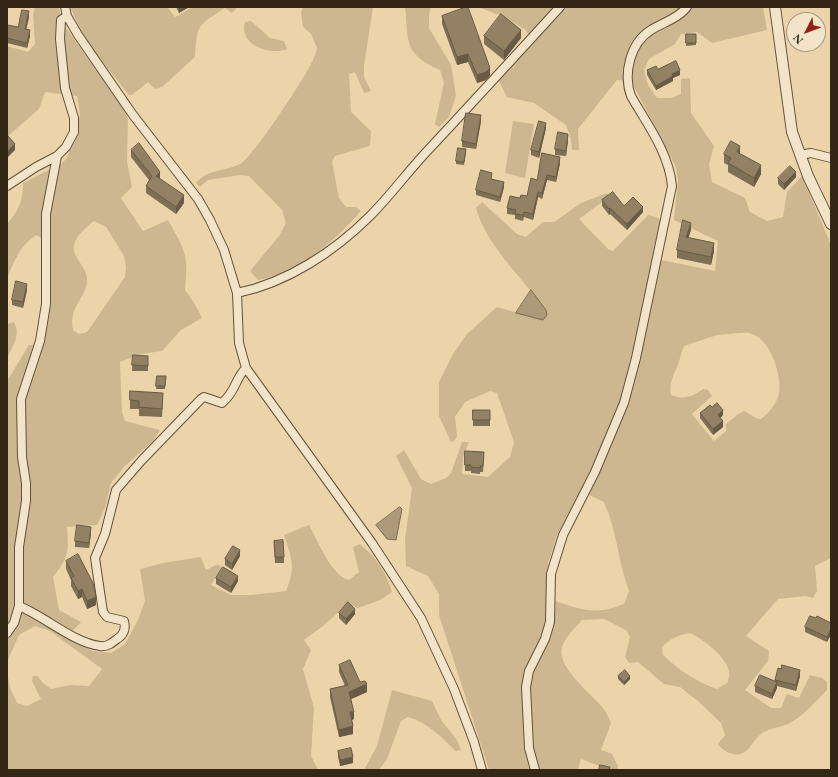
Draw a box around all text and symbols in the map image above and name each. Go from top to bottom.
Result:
north arrow [786,12,826,52]
text: N [790,31,806,47]

